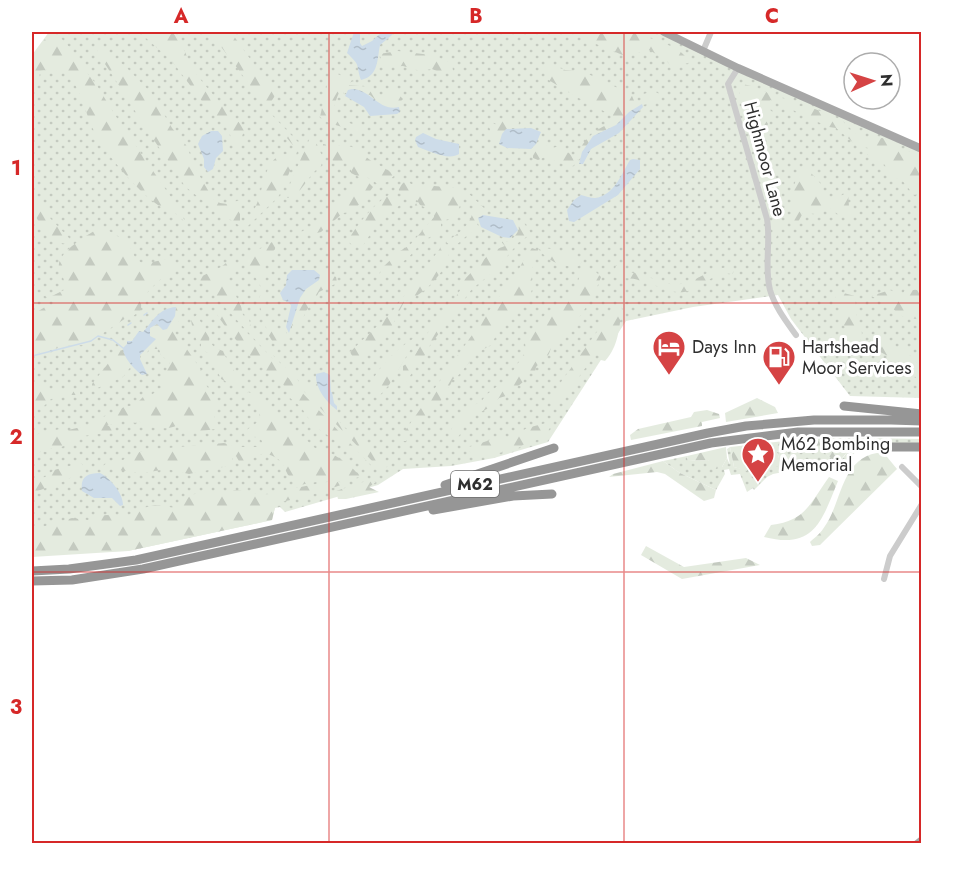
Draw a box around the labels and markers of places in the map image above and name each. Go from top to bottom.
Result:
hotel icon: Days Inn [651,329,687,376]
place label: Days Inn [692,334,757,360]
place label: Hartshead Moor Services [802,334,911,381]
fuel station icon: Hartshead Moor Services [761,339,797,386]
place label: M62 Bombing Memorial [781,431,890,478]
place icon: M62 Bombing Memorial [740,436,776,483]

